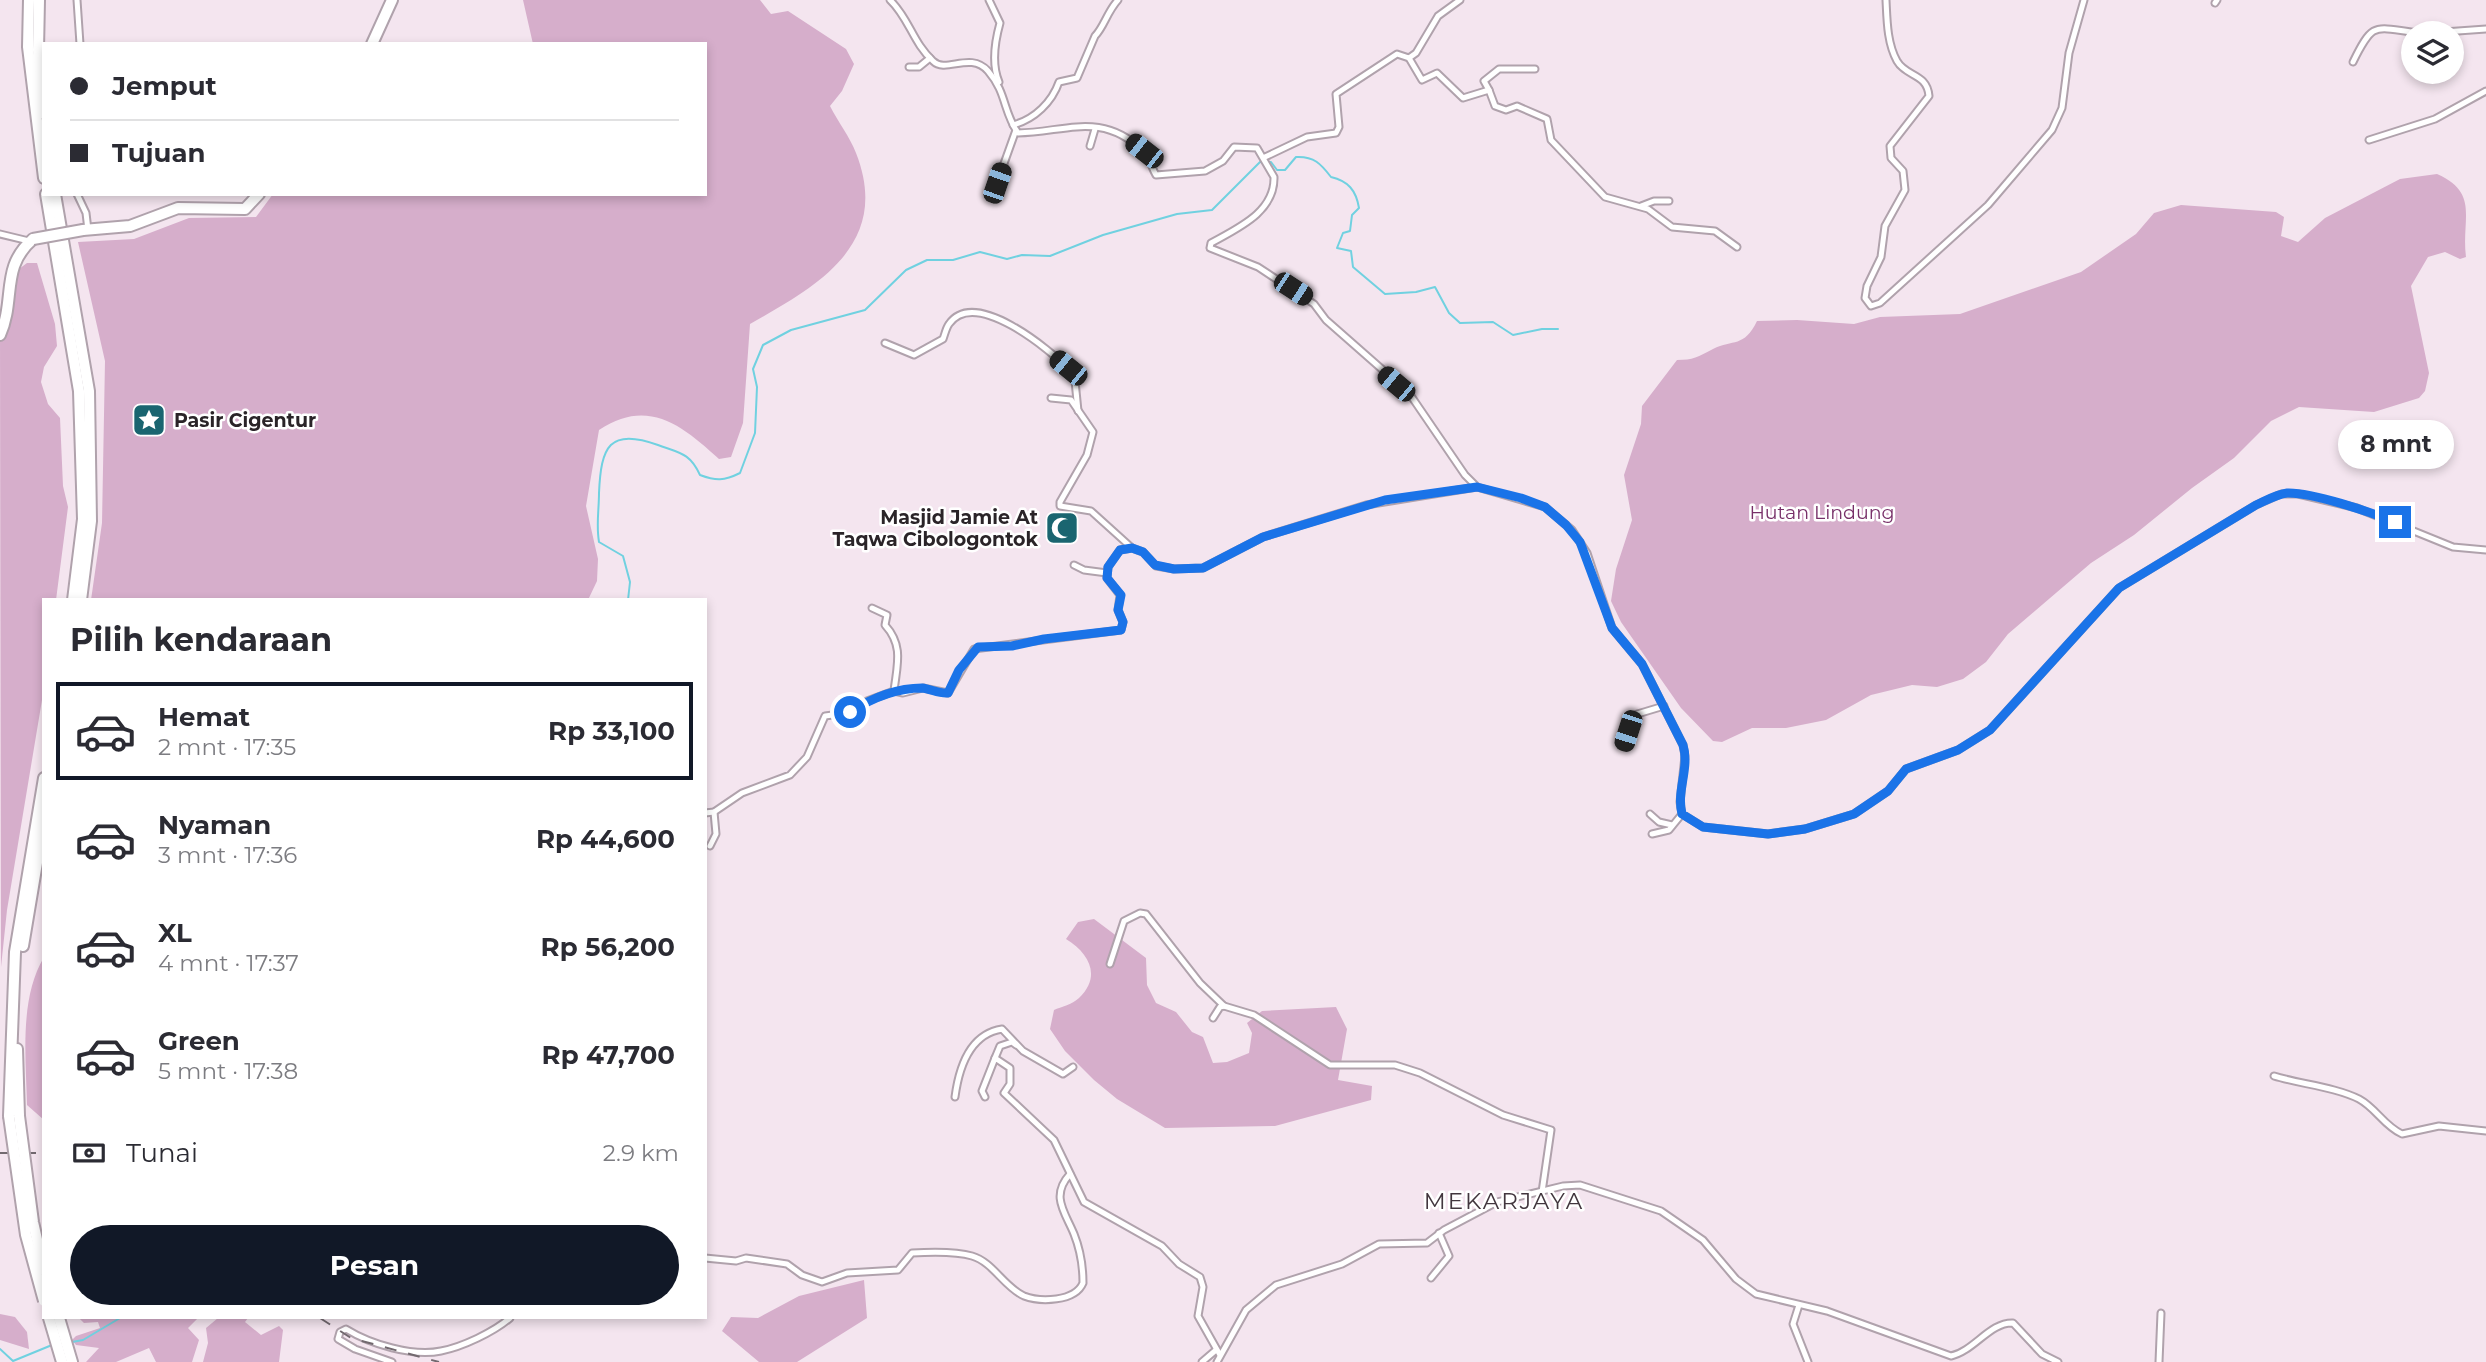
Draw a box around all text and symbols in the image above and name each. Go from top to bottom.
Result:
map controls [2401,21,2464,84]
button: layers [2401,21,2464,84]
text: Jemput [112,70,217,102]
car [1121,130,1168,172]
text: Tujuan [112,137,205,169]
car [981,160,1014,206]
car [1270,269,1317,309]
car [1046,347,1091,389]
car [1374,362,1419,406]
place icon: Pasir Cigentur [130,401,168,439]
place label: Pasir Cigentur [174,409,316,432]
callout: 8 mnt [2337,420,2453,470]
text: 8 mnt [2360,430,2432,458]
park label: Hutan Lindung [1749,501,1895,524]
place label: Masjid Jamie At Taqwa Cibologontok [832,506,1039,551]
route end [2379,506,2411,538]
mosque icon: Masjid Jamie At Taqwa Cibologontok [1043,509,1081,547]
text: Pilih kendaraan [70,620,332,659]
route start [834,696,866,728]
icon: car [74,700,137,763]
text: Hemat [158,701,250,733]
car [1612,708,1645,754]
text: Rp 33,100 [548,715,675,747]
text: 2 mnt · 17:35 [158,733,296,761]
icon: car [74,808,137,871]
text: Nyaman [158,809,271,841]
text: Rp 44,600 [536,823,675,855]
text: 3 mnt · 17:36 [158,841,297,869]
icon: car [74,916,137,979]
text: XL [158,917,192,949]
text: Rp 56,200 [541,931,675,963]
text: 4 mnt · 17:37 [158,949,299,977]
icon: car [74,1024,137,1087]
text: Green [158,1025,240,1057]
text: Rp 47,700 [542,1039,675,1071]
text: 5 mnt · 17:38 [158,1057,298,1085]
icon: cash [70,1134,108,1172]
text: Tunai [126,1137,198,1169]
text: 2.9 km [603,1139,679,1167]
district label: MEKARJAYA [1424,1187,1584,1215]
button: Pesan [70,1225,679,1305]

